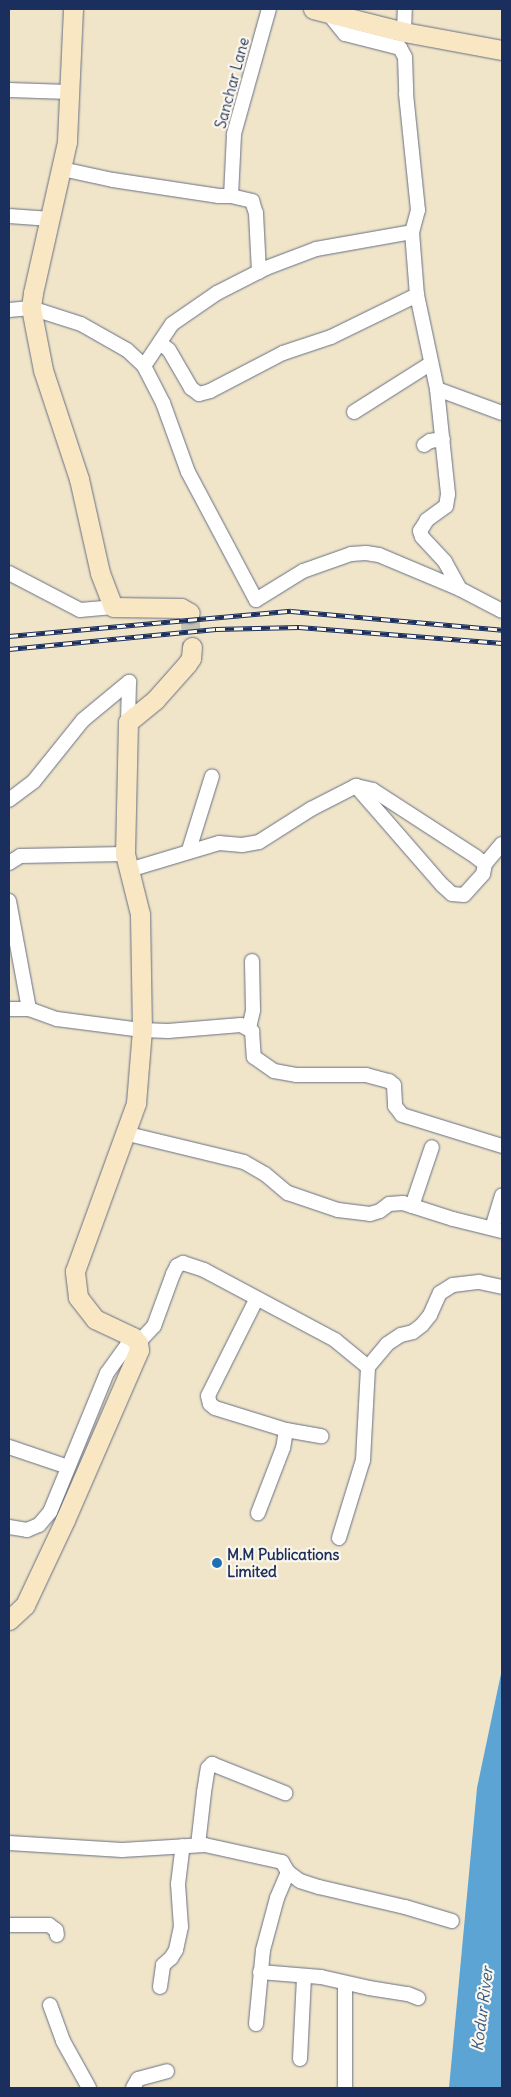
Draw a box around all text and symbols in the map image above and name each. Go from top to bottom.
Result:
street label: Sanchar Lane [211,36,253,130]
place label: M.M Publications Limited [227,1545,339,1580]
marker: M.M Publications Limited [211,1557,223,1569]
water label: Kodur River [467,1966,497,2052]

